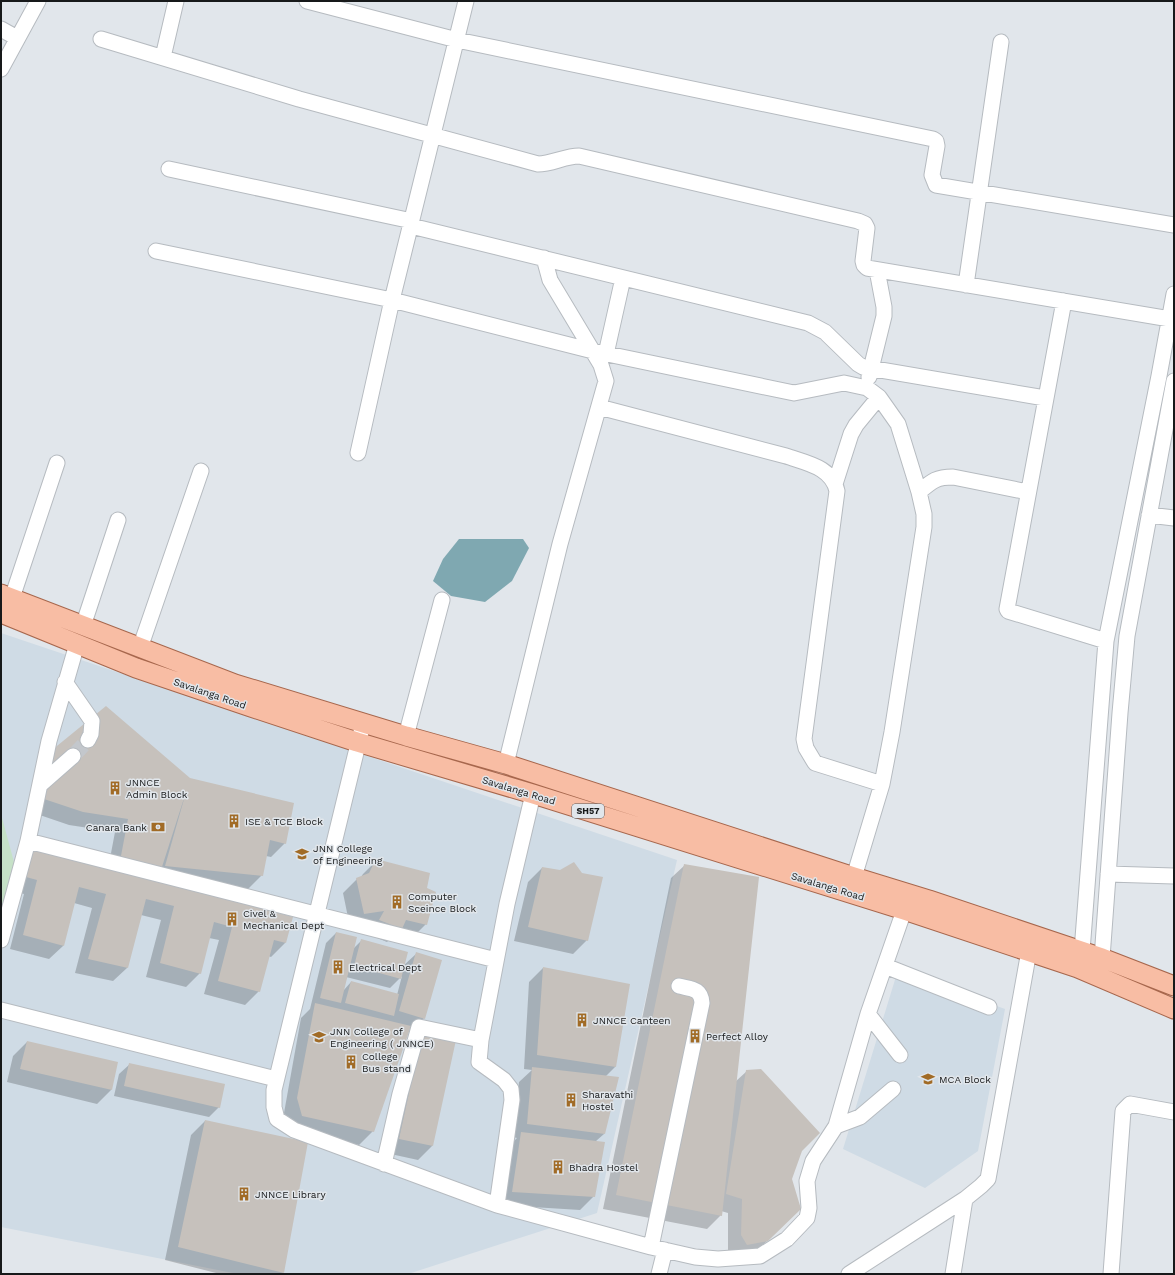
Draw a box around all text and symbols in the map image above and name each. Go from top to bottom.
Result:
street label: Savalanga Road [172,676,248,711]
street label: Savalanga Road [481,774,557,807]
place label: JNNCE Admin Block [126,777,188,800]
building icon: JNNCE Admin Block [107,780,123,796]
road number: SH57 [572,804,604,818]
building icon: ISE & TCE Block [226,813,242,829]
place label: ISE & TCE Block [245,816,323,827]
bank icon: Canara Bank [150,819,166,835]
place label: Canara Bank [86,822,147,833]
place label: JNN College of Engineering [313,843,383,866]
school or university icon: JNN College of Engineering [294,846,310,862]
street label: Savalanga Road [790,870,866,903]
place label: Computer Sceince Block [408,891,477,914]
building icon: Computer Sceince Block [389,894,405,910]
place label: Civel & Mechanical Dept [243,908,325,931]
building icon: Civel & Mechanical Dept [224,911,240,927]
building icon: Electrical Dept [330,959,346,975]
place label: Electrical Dept [349,962,422,973]
building icon: JNNCE Canteen [574,1012,590,1028]
place label: JNNCE Canteen [593,1015,671,1026]
place label: JNN College of Engineering ( JNNCE) [330,1026,434,1049]
building icon: Perfect Alloy [687,1028,703,1044]
school or university icon: JNN College of Engineering ( JNNCE) [311,1029,327,1045]
place label: Perfect Alloy [706,1031,769,1042]
place label: College Bus stand [362,1051,411,1074]
building icon: College Bus stand [343,1054,359,1070]
school or university icon: MCA Block [920,1071,936,1087]
place label: MCA Block [939,1074,991,1085]
place label: Sharavathi Hostel [582,1089,633,1112]
building icon: Sharavathi Hostel [563,1092,579,1108]
building icon: Bhadra Hostel [550,1159,566,1175]
place label: Bhadra Hostel [569,1162,638,1173]
building icon: JNNCE Library [236,1186,252,1202]
place label: JNNCE Library [255,1189,327,1200]

